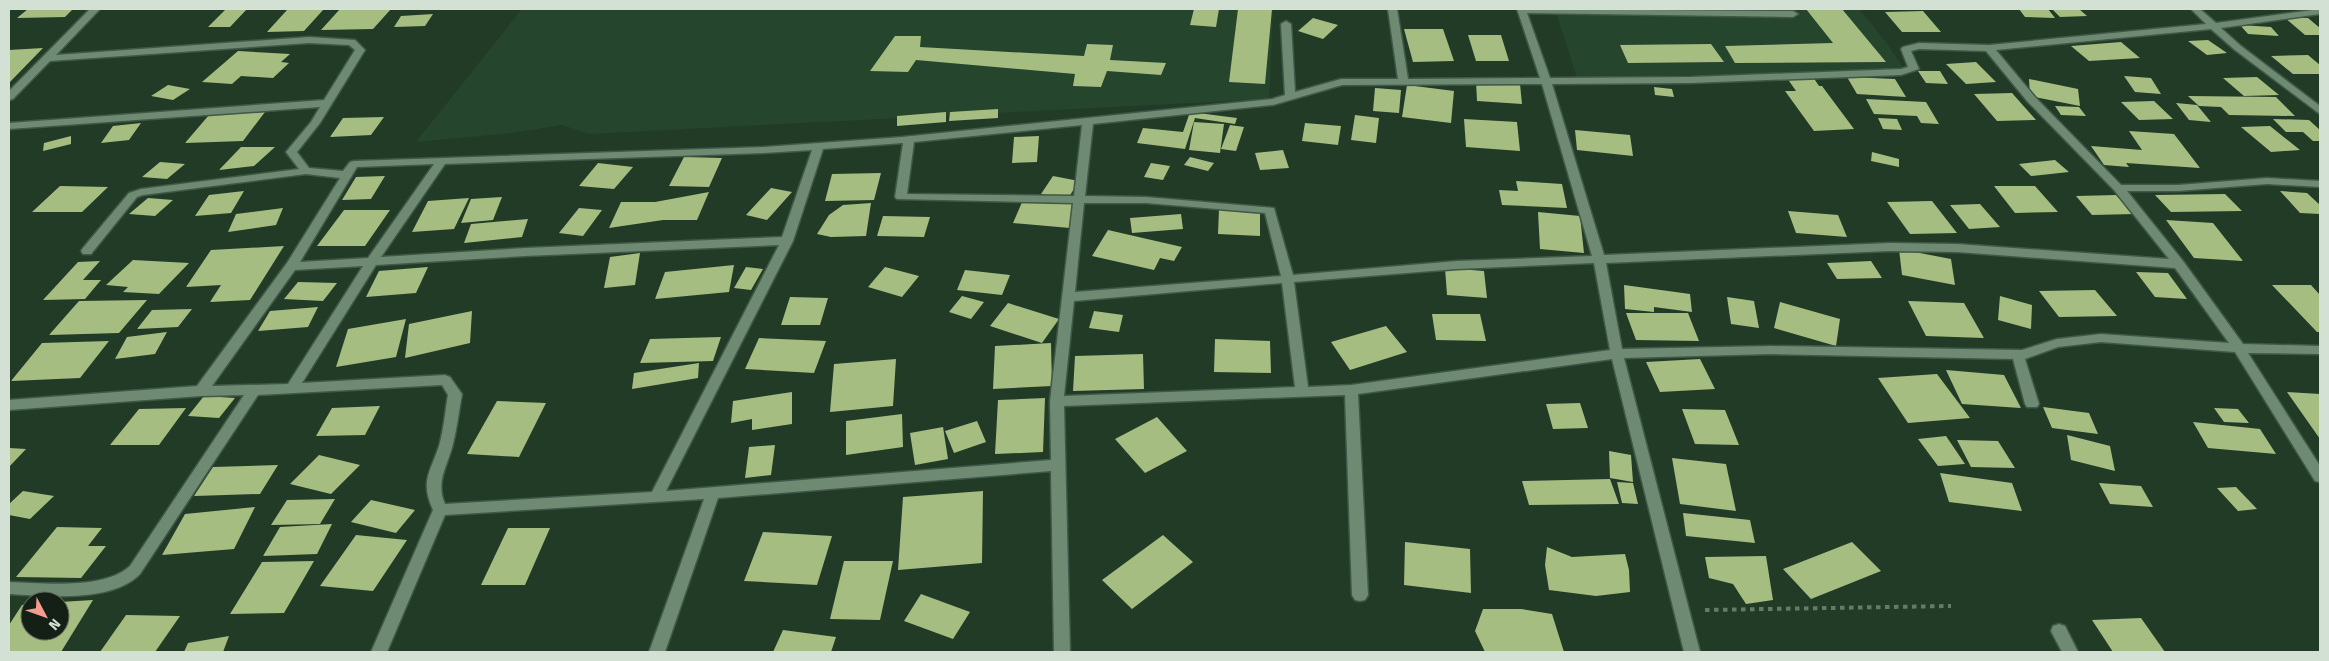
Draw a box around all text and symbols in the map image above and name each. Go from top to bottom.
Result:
north arrow [20,591,70,641]
text: N [45,615,64,633]

